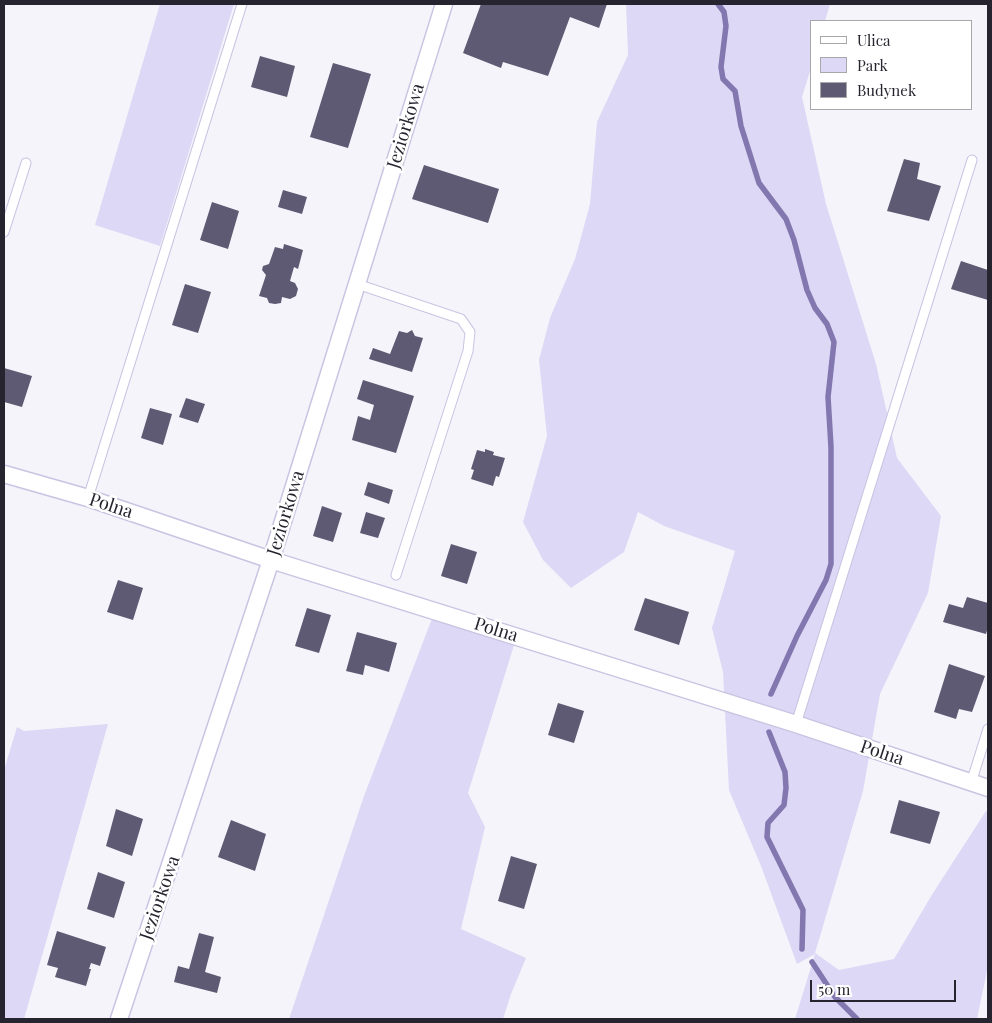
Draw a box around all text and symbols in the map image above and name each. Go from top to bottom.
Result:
legend [810,20,972,110]
text: Ulica [857,30,890,50]
text: Park [857,55,888,75]
text: Budynek [857,80,916,100]
street label: Jeziorkowa [383,81,429,171]
street label: Jeziorkowa [263,468,309,558]
street label: Polna [86,489,136,523]
street label: Polna [471,613,521,647]
street label: Polna [857,736,907,770]
street label: Jeziorkowa [135,853,185,943]
scale bar [812,970,958,1002]
text: 50 m [818,979,850,999]

